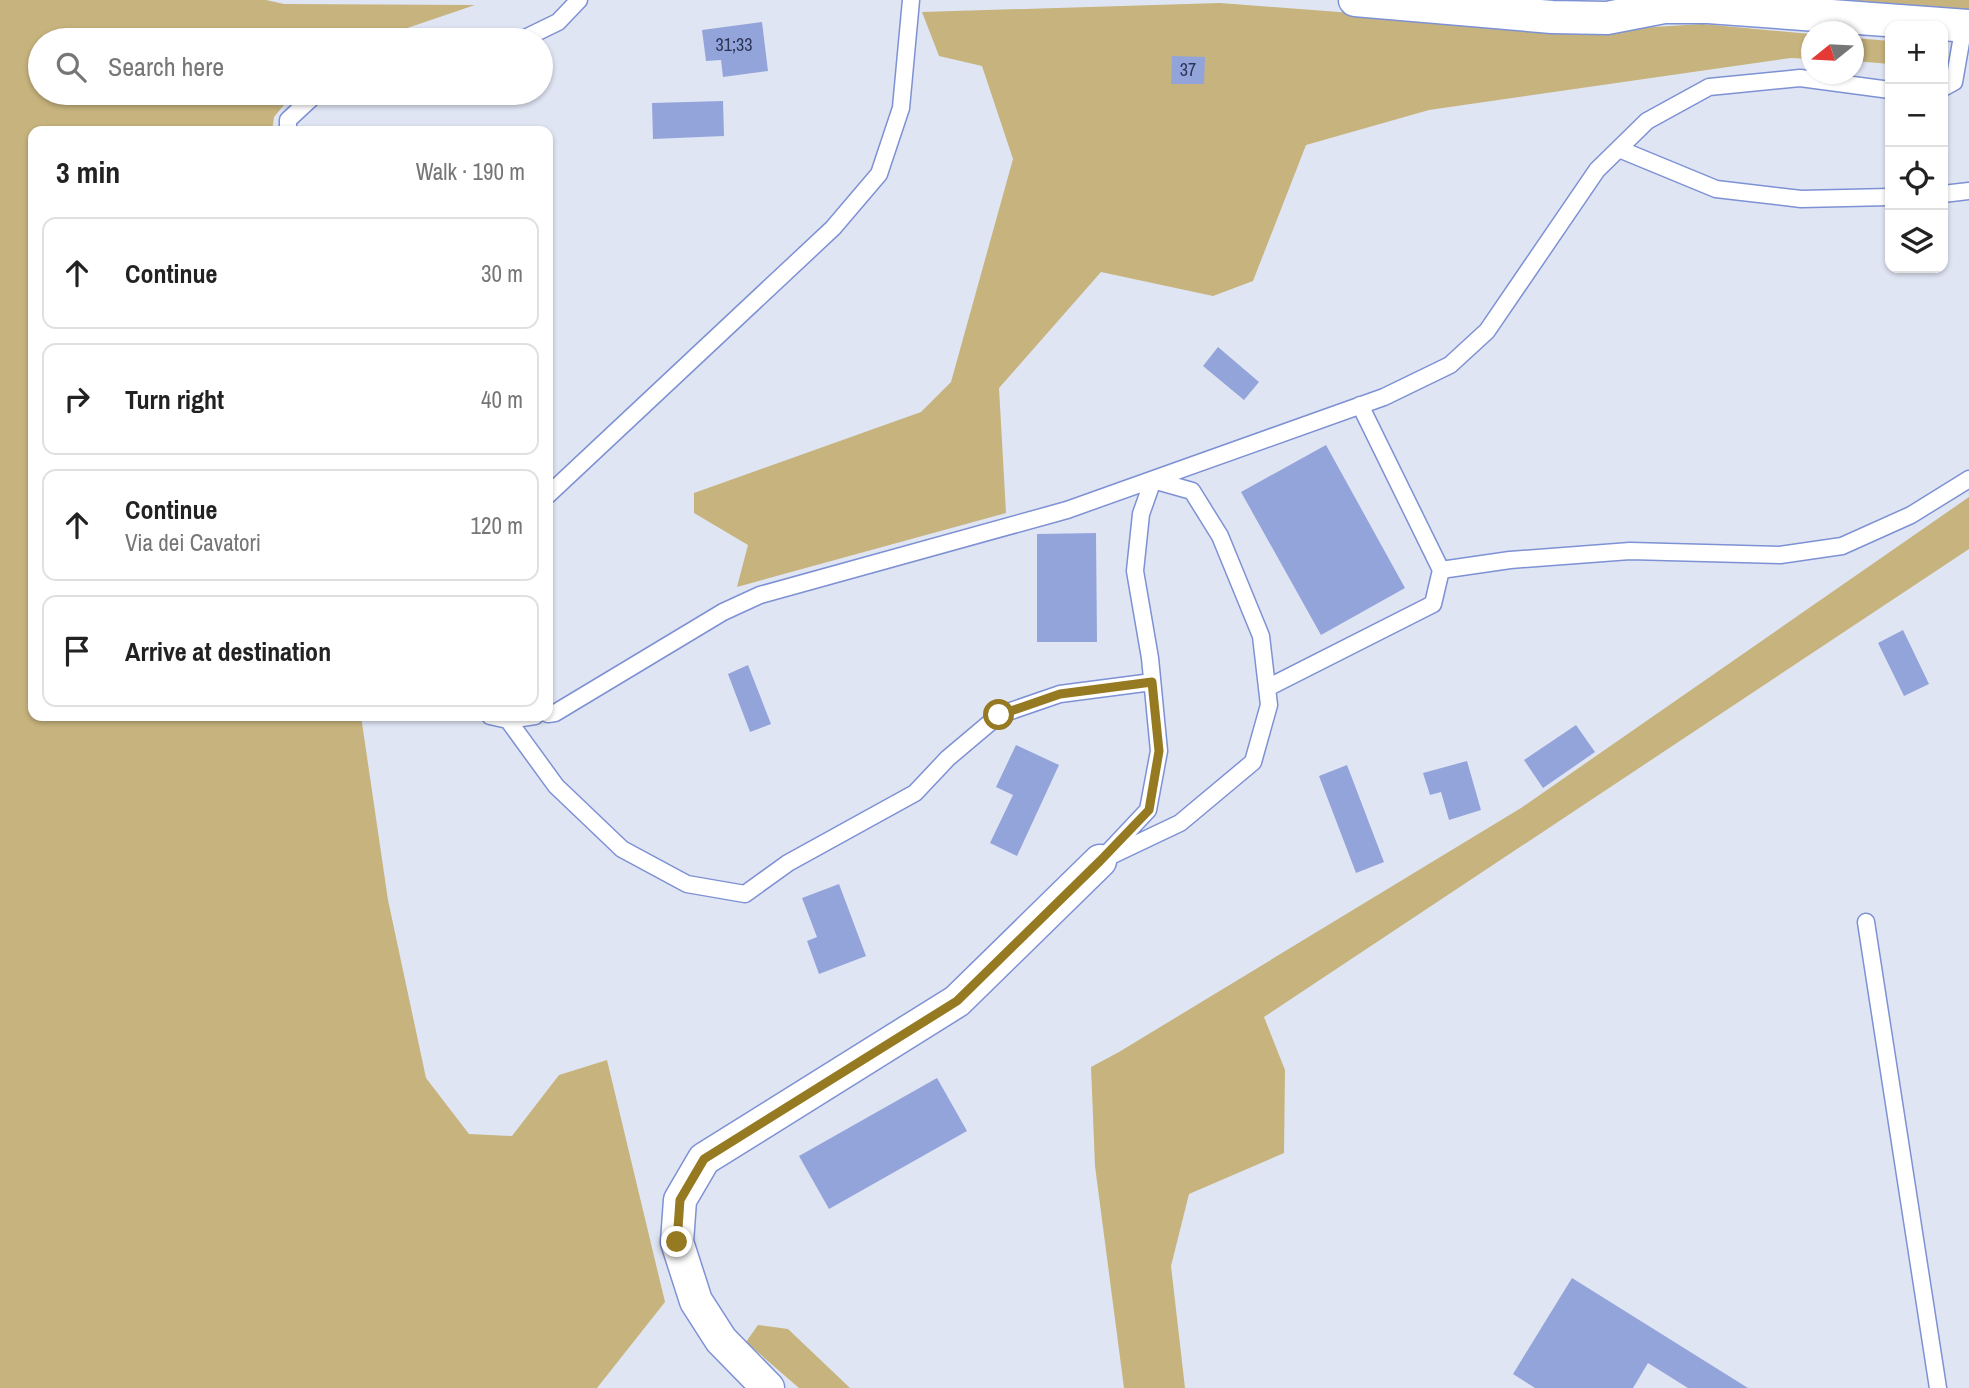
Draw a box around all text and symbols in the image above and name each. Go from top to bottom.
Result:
north arrow [1801,21,1864,84]
map controls [1885,21,1948,273]
button: + [1885,21,1948,84]
search box [28,28,553,105]
house number: 31;33 [716,32,752,57]
icon: search [52,48,90,86]
text: Search here [108,49,224,84]
house number: 37 [1180,57,1196,82]
button: − [1885,84,1948,147]
button: locate [1885,147,1948,210]
text: 3 min [56,152,120,192]
text: Walk · 190 m [416,156,525,187]
button: layers [1885,210,1948,273]
icon: ahead [58,254,96,292]
text: Continue [125,256,217,291]
text: 30 m [481,258,523,289]
icon: right [58,380,96,418]
text: Turn right [125,382,224,417]
text: 40 m [481,384,523,415]
text: Continue [125,492,217,527]
icon: ahead [58,506,96,544]
text: 120 m [471,510,523,541]
text: Via dei Cavatori [125,527,261,558]
icon: arrive [58,632,96,670]
text: Arrive at destination [125,634,331,669]
route start [983,699,1014,730]
route end [661,1226,692,1257]

